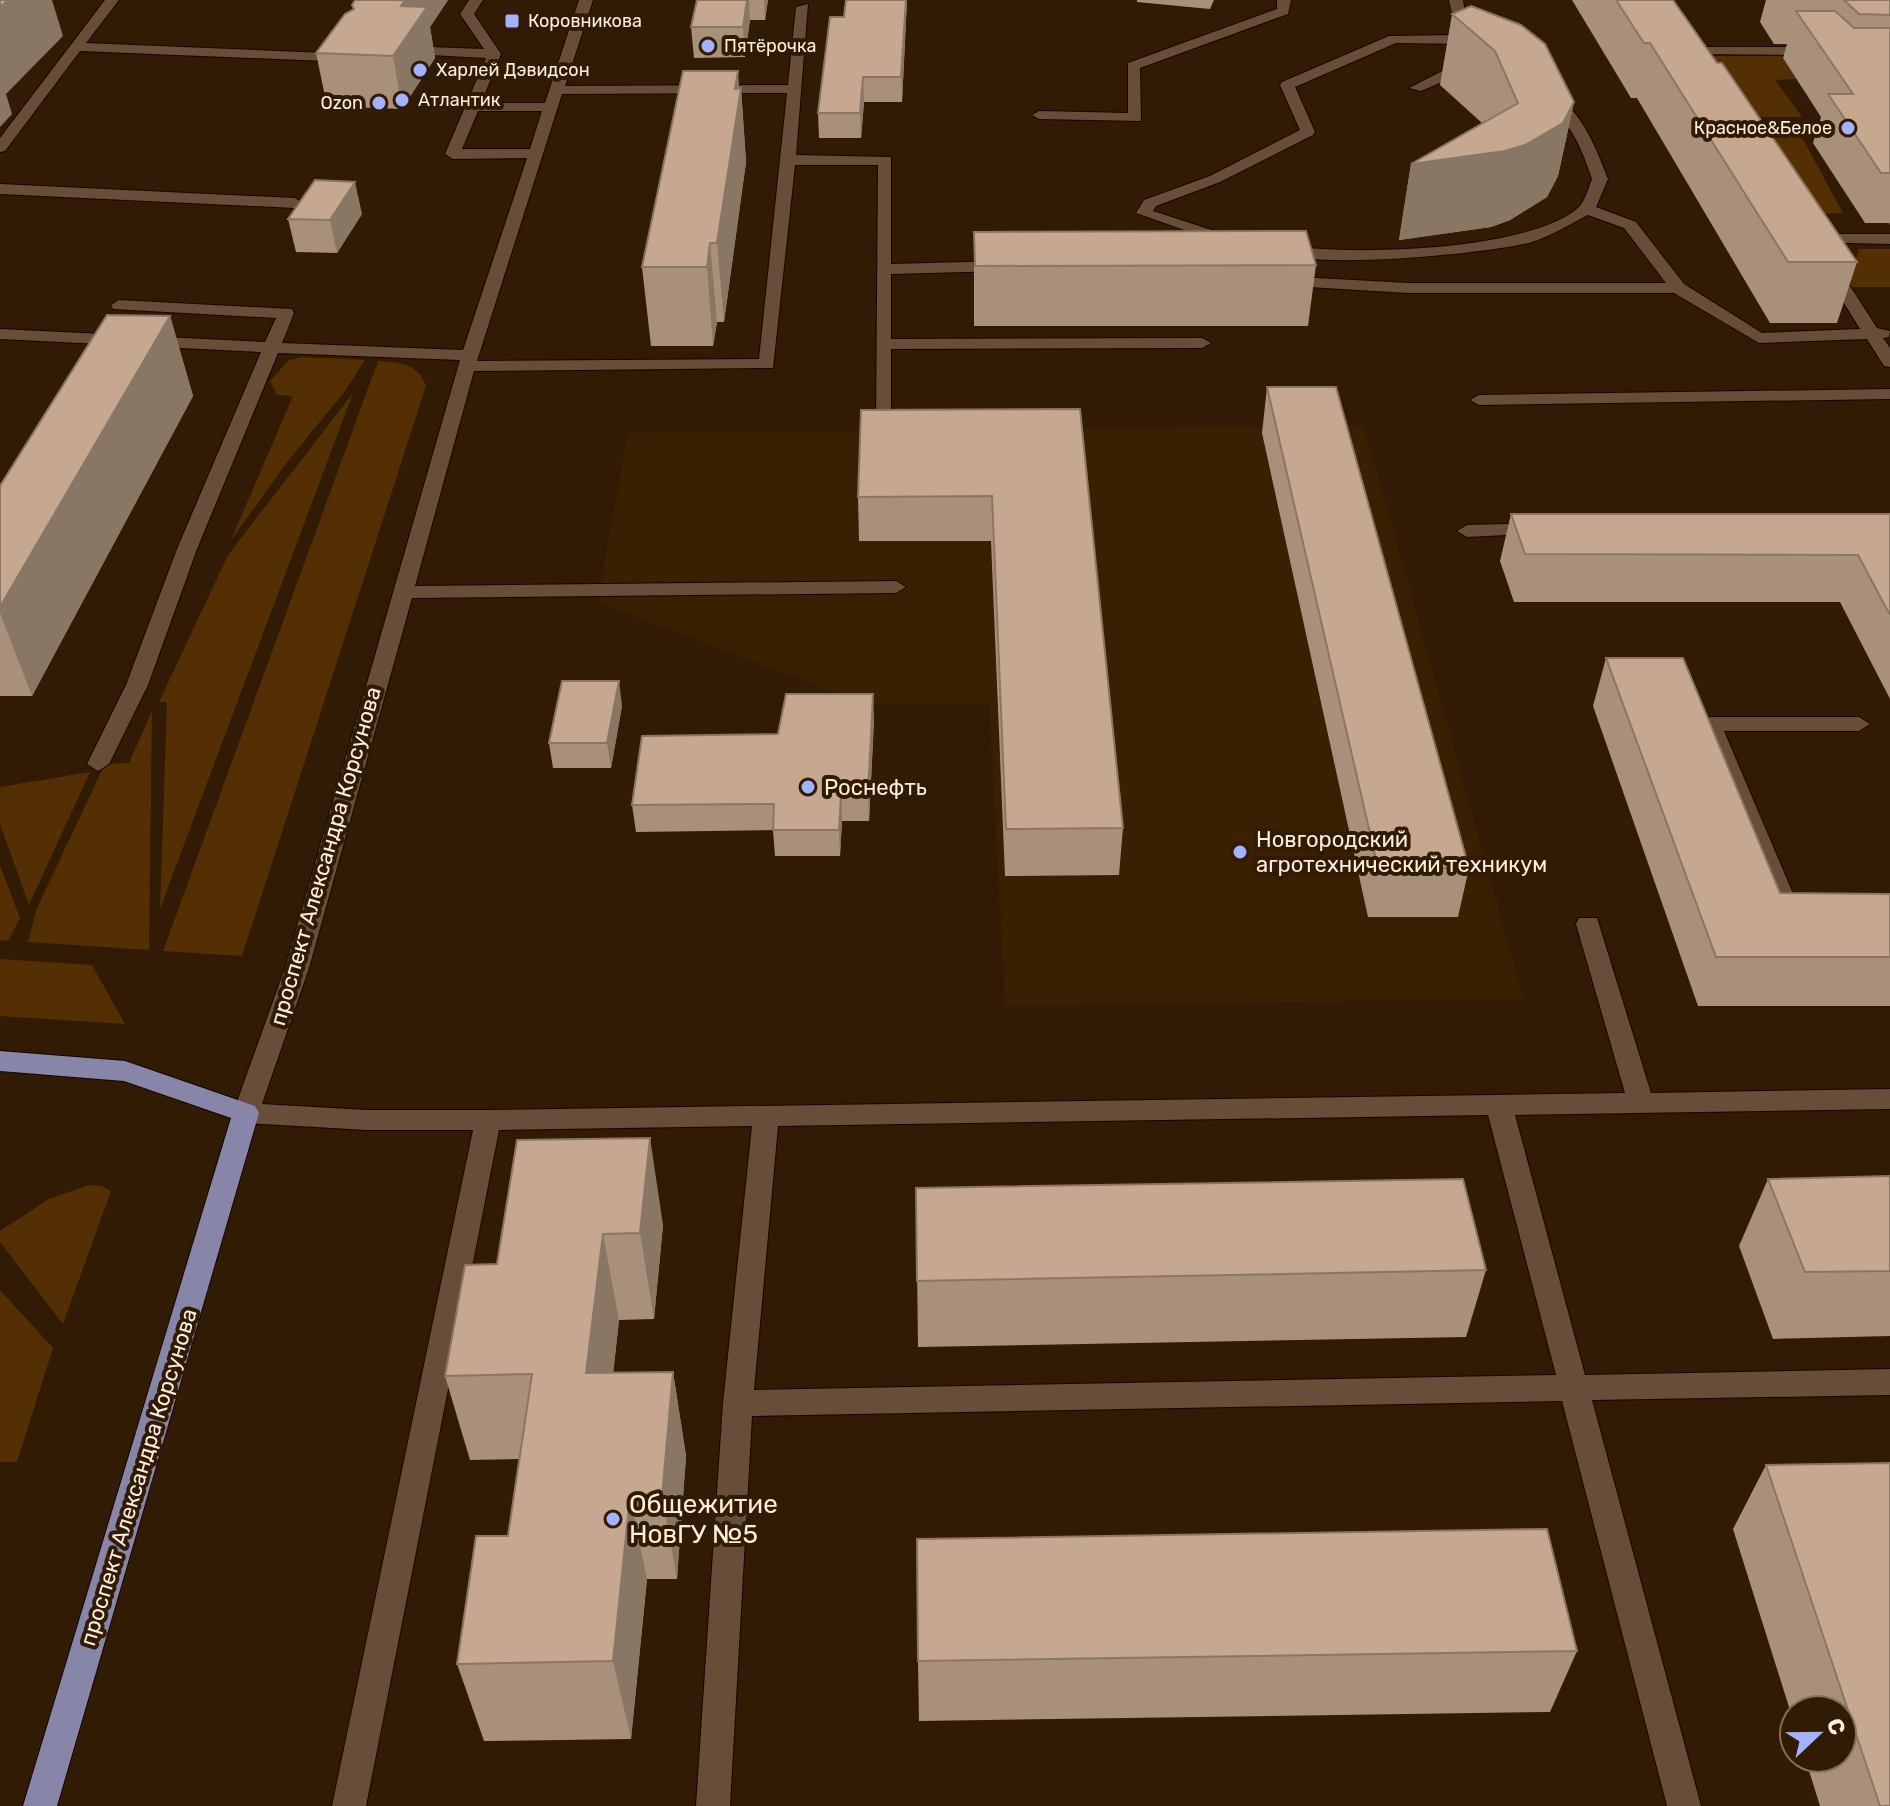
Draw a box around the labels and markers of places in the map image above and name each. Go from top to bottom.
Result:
place label: Коровникова [528,10,642,32]
marker: Коровникова [503,12,521,30]
place label: Пятёрочка [724,35,817,57]
marker: Пятёрочка [699,37,717,55]
place label: Харлей Дэвидсон [436,59,590,81]
marker: Харлей Дэвидсон [411,61,429,79]
place label: Атлантик [418,89,501,111]
marker: Атлантик [393,91,411,109]
place label: Ozon [321,92,363,114]
marker: Ozon [370,94,388,112]
place label: Красное&Белое [1694,117,1832,139]
marker: Красное&Белое [1839,119,1857,137]
place label: Роснефть [824,774,927,801]
marker: Роснефть [799,778,817,796]
place label: Новгородский агротехнический техникум [1256,826,1547,878]
marker: Новгородский агротехнический техникум [1231,843,1249,861]
place label: Общежитие НовГУ №5 [629,1489,778,1550]
marker: Общежитие НовГУ №5 [604,1510,622,1528]

